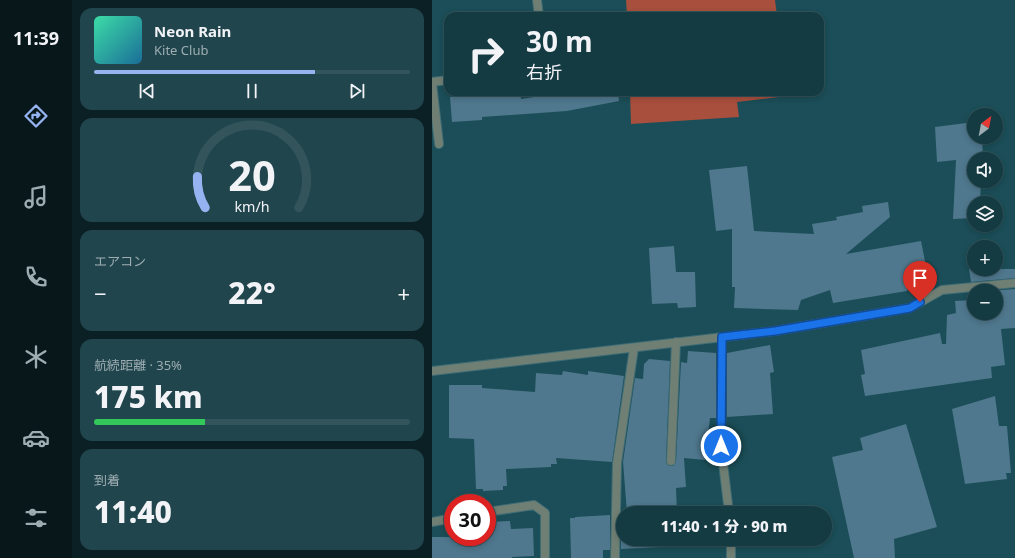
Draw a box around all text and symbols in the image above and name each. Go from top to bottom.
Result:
text: Neon Rain [154,21,231,41]
text: 30 m [526,22,593,60]
text: 11:39 [13,26,59,50]
icon: right [460,28,512,80]
text: Kite Club [154,41,208,59]
text: 右折 [526,60,562,84]
icon: previous [136,80,158,102]
icon: pause [241,80,263,102]
icon: next [346,80,368,102]
icon: directions [22,102,50,130]
north arrow [967,108,1003,144]
map controls [967,108,1003,320]
text: 20 [228,146,276,202]
button: sound [967,152,1003,188]
icon: music [22,183,50,211]
text: km/h [234,196,270,215]
button: layers [967,196,1003,232]
button: + [967,240,1003,276]
text: エアコン [94,252,146,270]
pin [903,261,937,302]
icon: phone [22,263,50,291]
icon: arrive [909,267,931,289]
text: 22° [228,272,276,313]
text: − [94,278,107,308]
text: + [397,278,410,308]
button: − [967,284,1003,320]
icon: climate [22,343,50,371]
text: 航続距離 · 35% [94,356,182,374]
text: 175 km [94,376,203,417]
icon: car [22,424,50,452]
position arrow [700,425,742,467]
text: 到着 [94,471,120,489]
text: 11:40 [94,491,172,532]
speed limit sign: 30 [444,494,496,546]
icon: filters [22,504,50,532]
text: 11:40 · 1 分 · 90 m [661,516,787,536]

